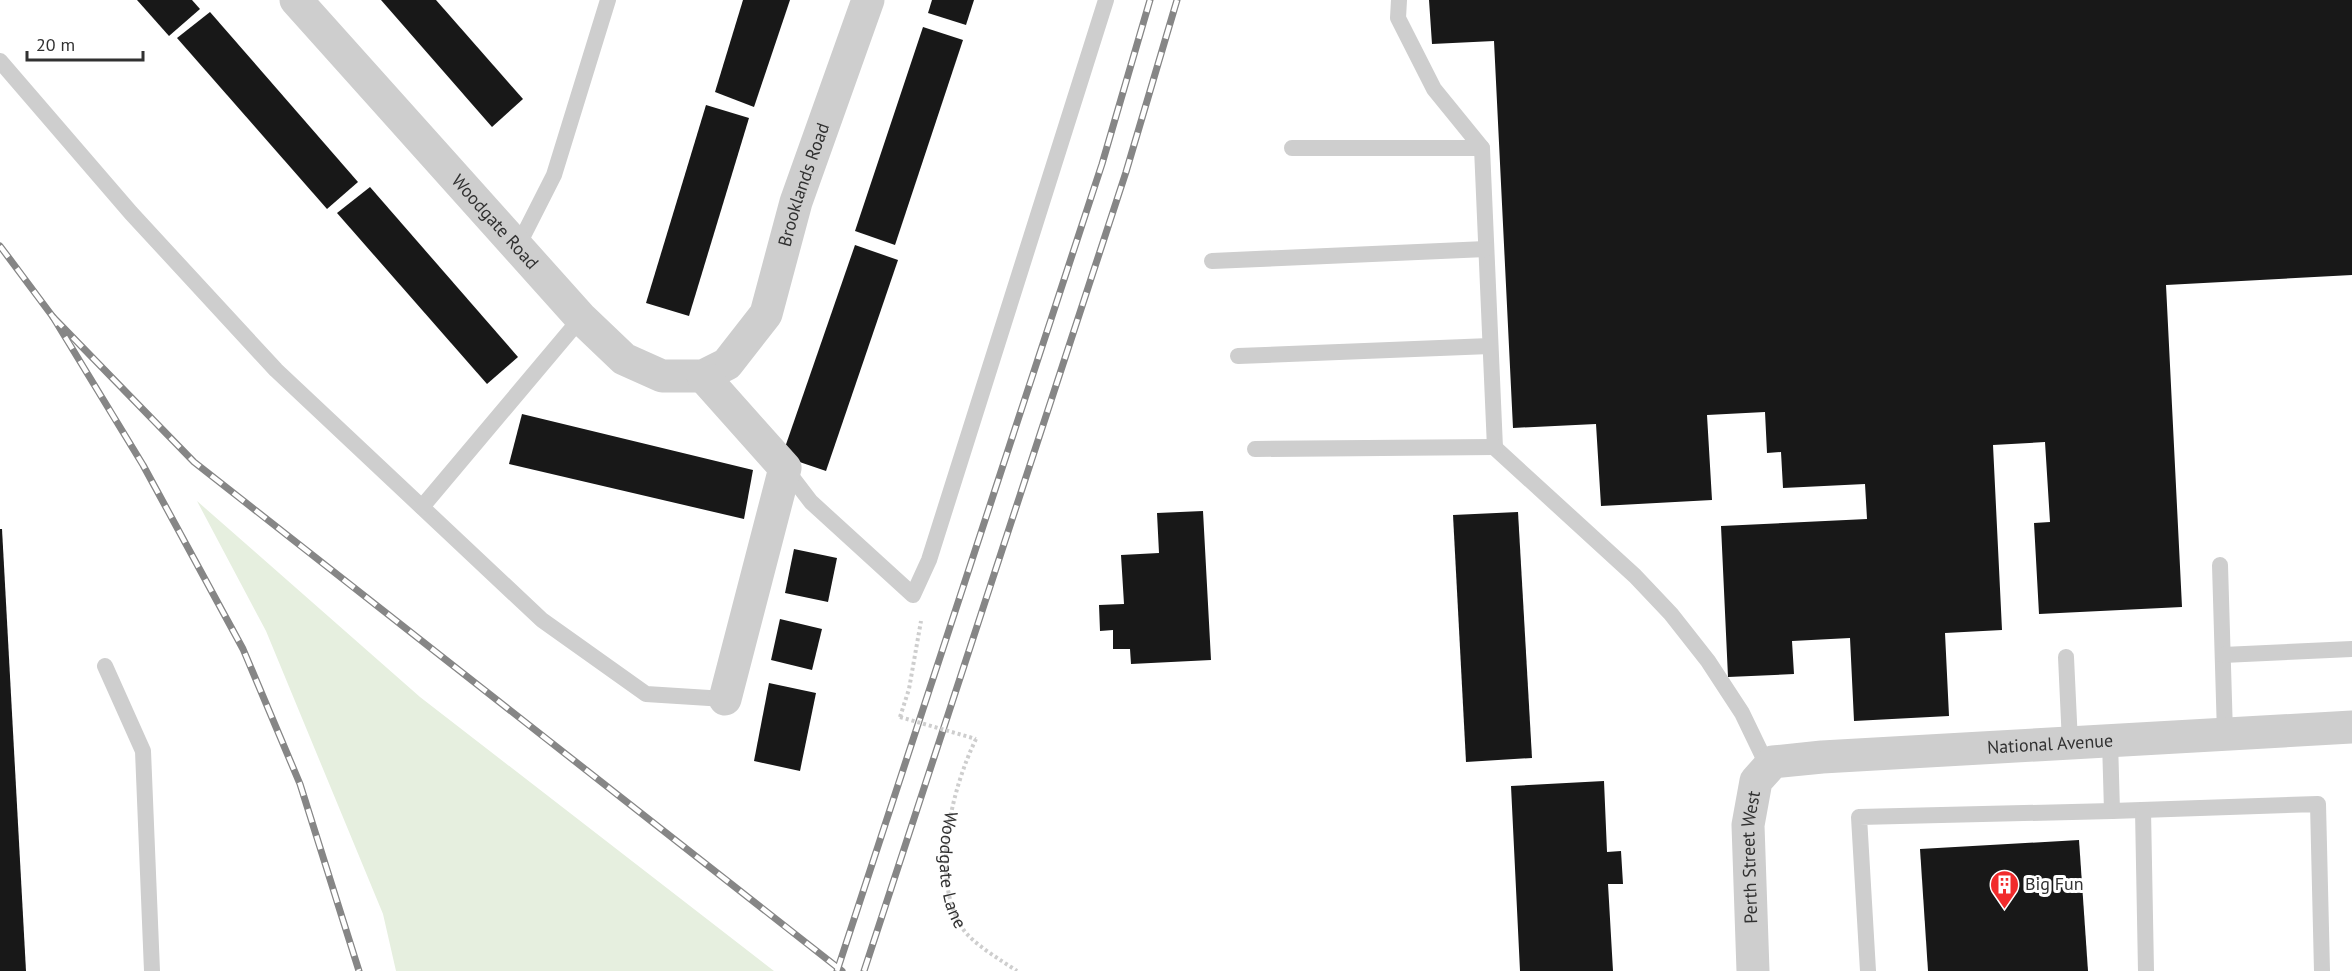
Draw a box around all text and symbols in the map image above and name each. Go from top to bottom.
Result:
scale bar [27,24,142,62]
text: 20 m [36,33,75,56]
street label: Brooklands Road [773,120,834,249]
street label: Woodgate Road [447,169,544,274]
street label: National Avenue [1986,729,2114,759]
street label: Perth Street West [1736,789,1765,924]
street label: Woodgate Lane [935,809,972,932]
building icon: Big Fun [1988,868,2020,910]
place label: Big Fun [2025,872,2084,895]

